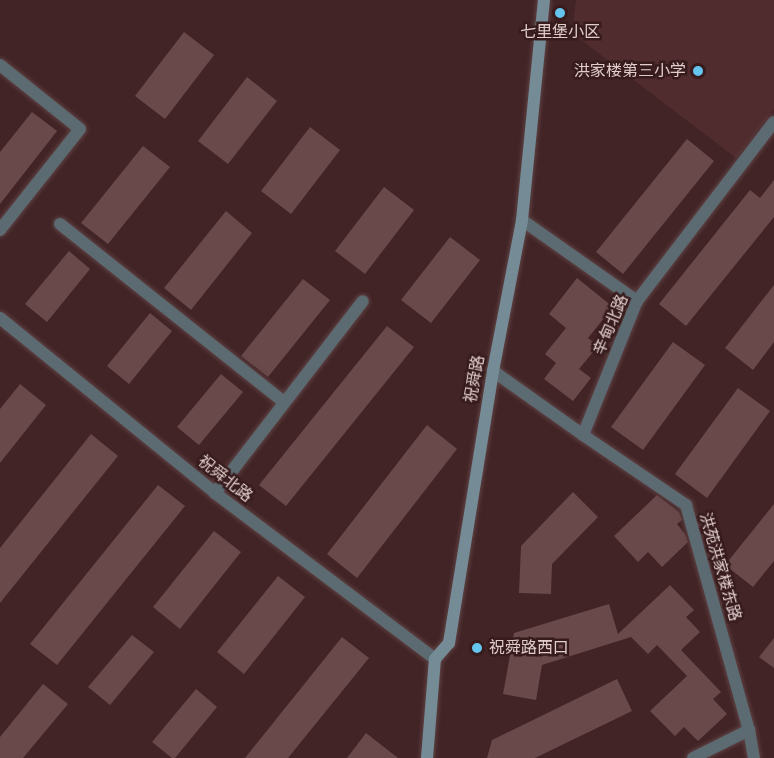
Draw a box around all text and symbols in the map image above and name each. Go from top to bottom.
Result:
marker: 七里堡小区 [553,6,567,20]
place label: 七里堡小区 [520,22,600,42]
place label: 洪家楼第三小学 [574,61,686,81]
marker: 洪家楼第三小学 [691,64,705,78]
street label: 辛甸北路 [590,292,632,358]
street label: 祝舜路 [461,354,489,404]
street label: 祝舜北路 [194,452,256,506]
street label: 洪苑洪家楼东路 [695,511,745,623]
place label: 祝舜路西口 [489,638,569,658]
marker: 祝舜路西口 [470,641,484,655]

